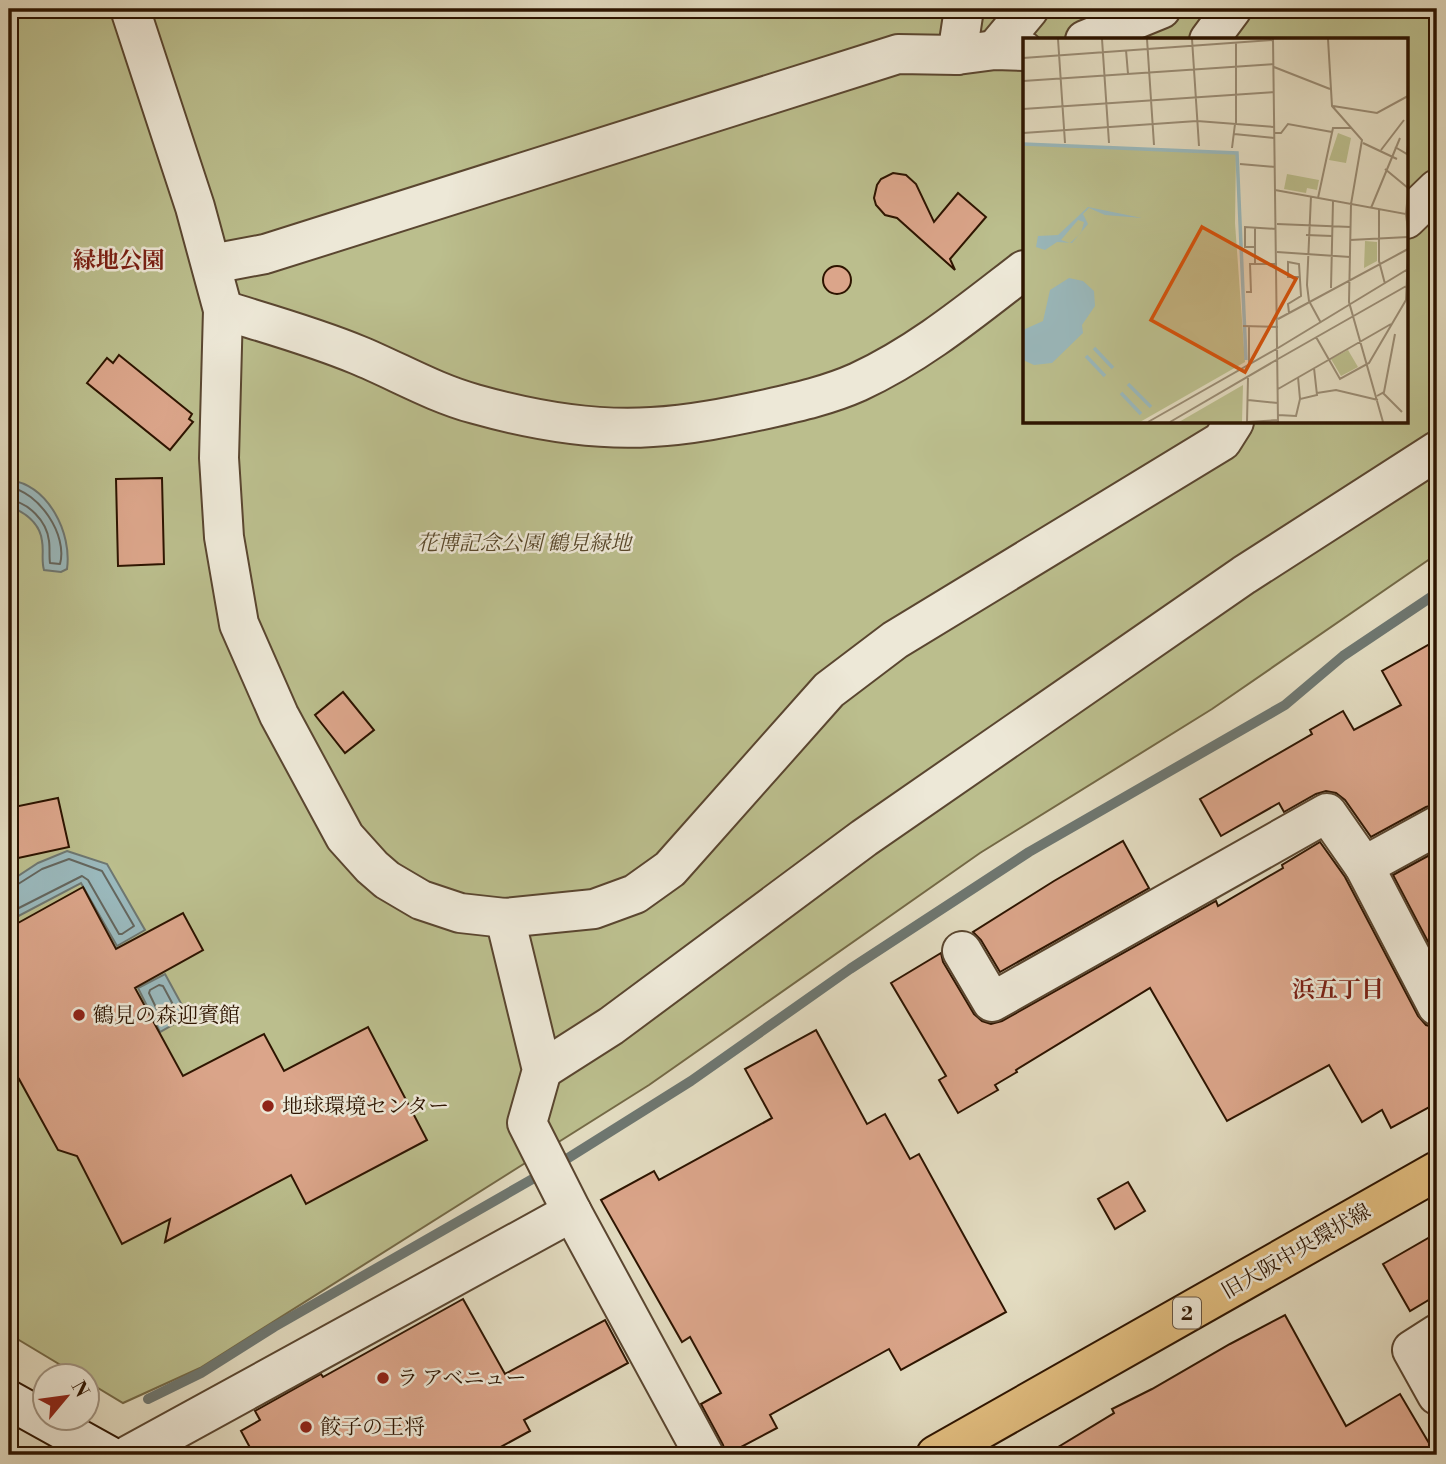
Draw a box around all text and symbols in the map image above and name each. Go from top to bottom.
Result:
inset map [1023,38,1408,424]
district label: 緑地公園 [73,247,165,275]
park label: 花博記念公園 鶴見緑地 [417,531,633,557]
district label: 浜五丁目 [1292,976,1384,1004]
place label: 鶴見の森迎賓館 [93,1003,240,1029]
marker: 鶴見の森迎賓館 [71,1007,87,1023]
place label: 地球環境センター [282,1094,449,1120]
marker: 地球環境センター [260,1098,276,1114]
street label: 旧大阪中央環状線 [1217,1199,1376,1305]
road number: 2 [1173,1298,1201,1329]
north arrow [32,1362,102,1432]
place label: ラ アベニュー [397,1366,527,1392]
marker: ラ アベニュー [375,1370,391,1386]
text: N [66,1377,94,1402]
place label: 餃子の王将 [320,1415,425,1441]
marker: 餃子の王将 [298,1419,314,1435]

